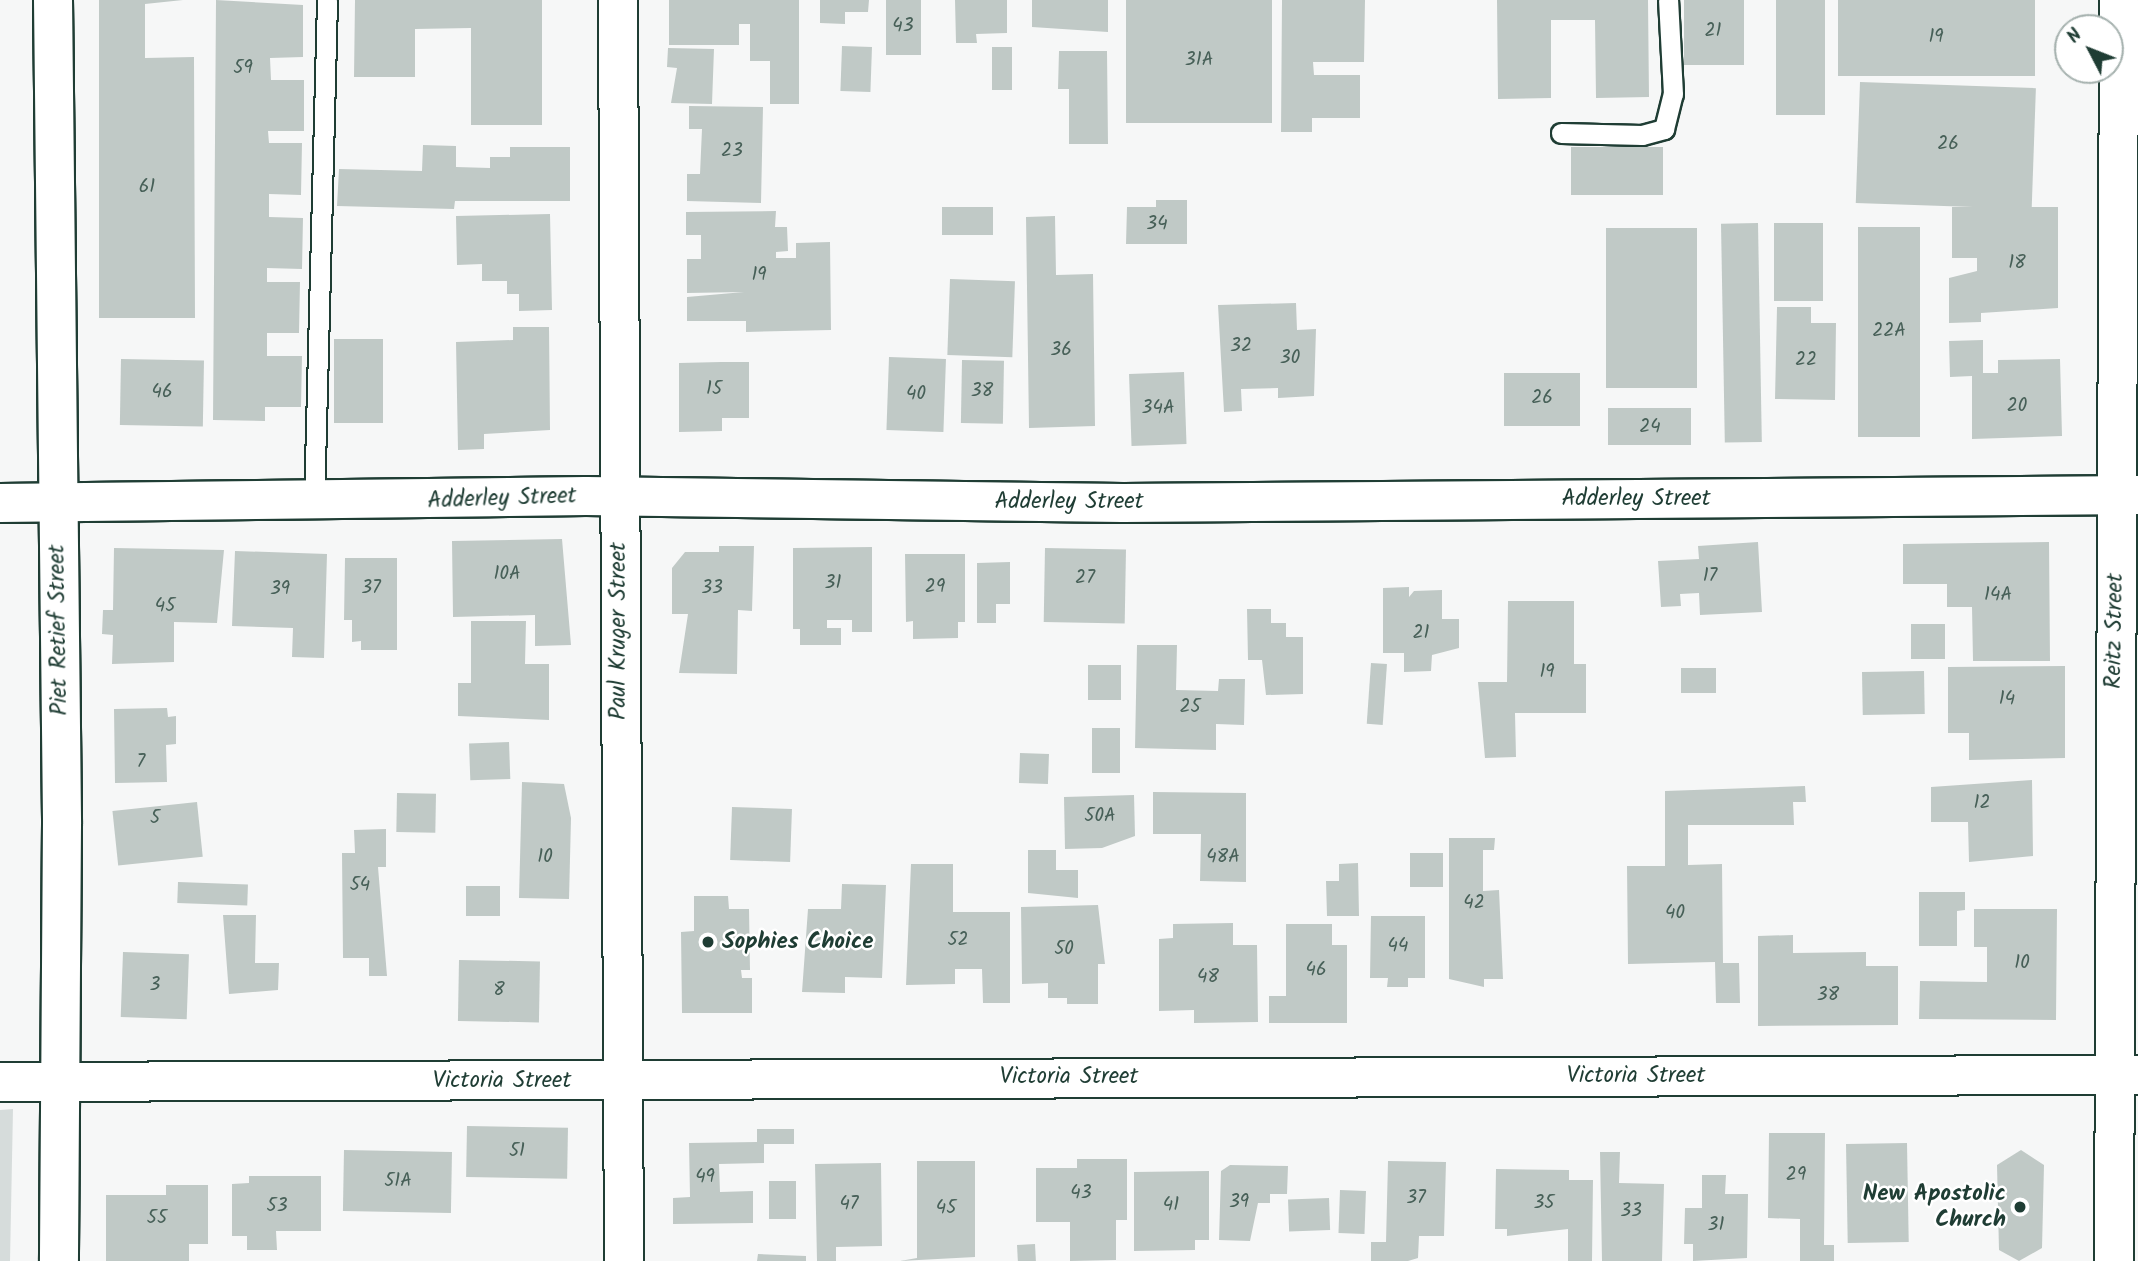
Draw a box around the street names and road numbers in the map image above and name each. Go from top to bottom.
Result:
street label: Adderley Street [427,483,577,515]
street label: Adderley Street [1561,485,1711,513]
street label: Adderley Street [994,488,1144,516]
street label: Paul Kruger Street [605,542,633,720]
street label: Piet Retief Street [44,544,74,716]
street label: Reitz Street [2100,573,2130,689]
street label: Victoria Street [1567,1062,1705,1090]
street label: Victoria Street [1000,1063,1138,1091]
street label: Victoria Street [433,1067,571,1095]

